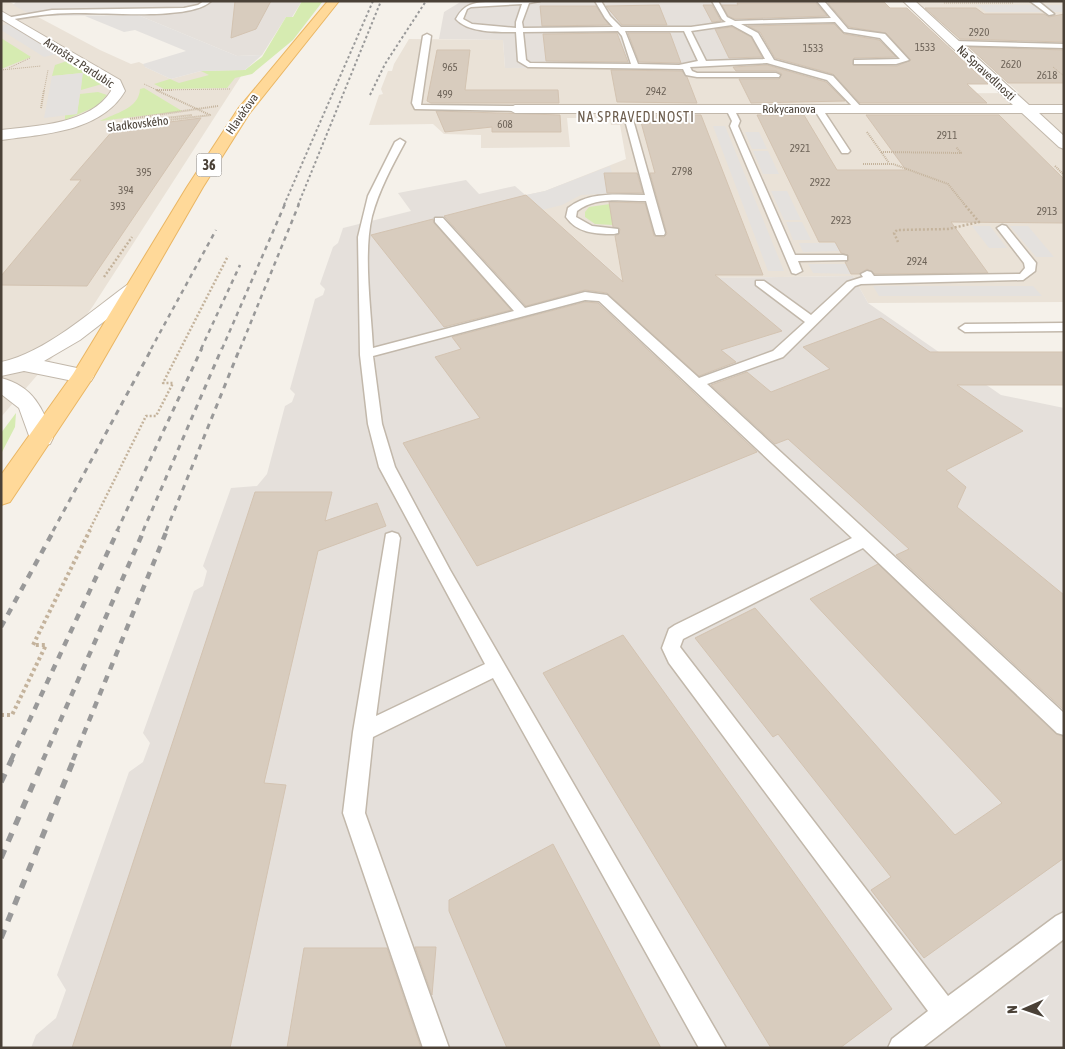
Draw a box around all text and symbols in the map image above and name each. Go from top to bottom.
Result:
house number: 2920 [969,26,989,38]
street label: Arnošta z Pardubic [41,35,117,91]
house number: 1533 [915,41,935,53]
house number: 1533 [803,42,823,54]
street label: Na Spravedlnosti [954,42,1018,104]
house number: 2620 [1001,58,1021,70]
house number: 965 [442,61,458,73]
house number: 2618 [1037,69,1057,81]
house number: 2942 [646,85,666,97]
house number: 499 [437,88,453,100]
street label: Hlaváčova [223,91,261,137]
street label: Rokycanova [762,102,816,116]
district label: NA SPRAVEDLNOSTI [577,109,695,125]
street label: Sladkovského [107,113,170,135]
house number: 608 [497,118,513,130]
house number: 2911 [937,129,957,141]
house number: 2921 [790,142,810,154]
road number: 36 [196,154,222,176]
house number: 2798 [672,165,692,177]
house number: 395 [136,166,152,178]
house number: 2922 [810,176,830,188]
house number: 394 [118,184,134,196]
house number: 393 [110,200,126,212]
house number: 2913 [1037,205,1057,217]
house number: 2923 [831,214,851,226]
house number: 2924 [907,255,927,267]
north arrow [1000,984,1050,1034]
text: N [1004,1005,1020,1014]

